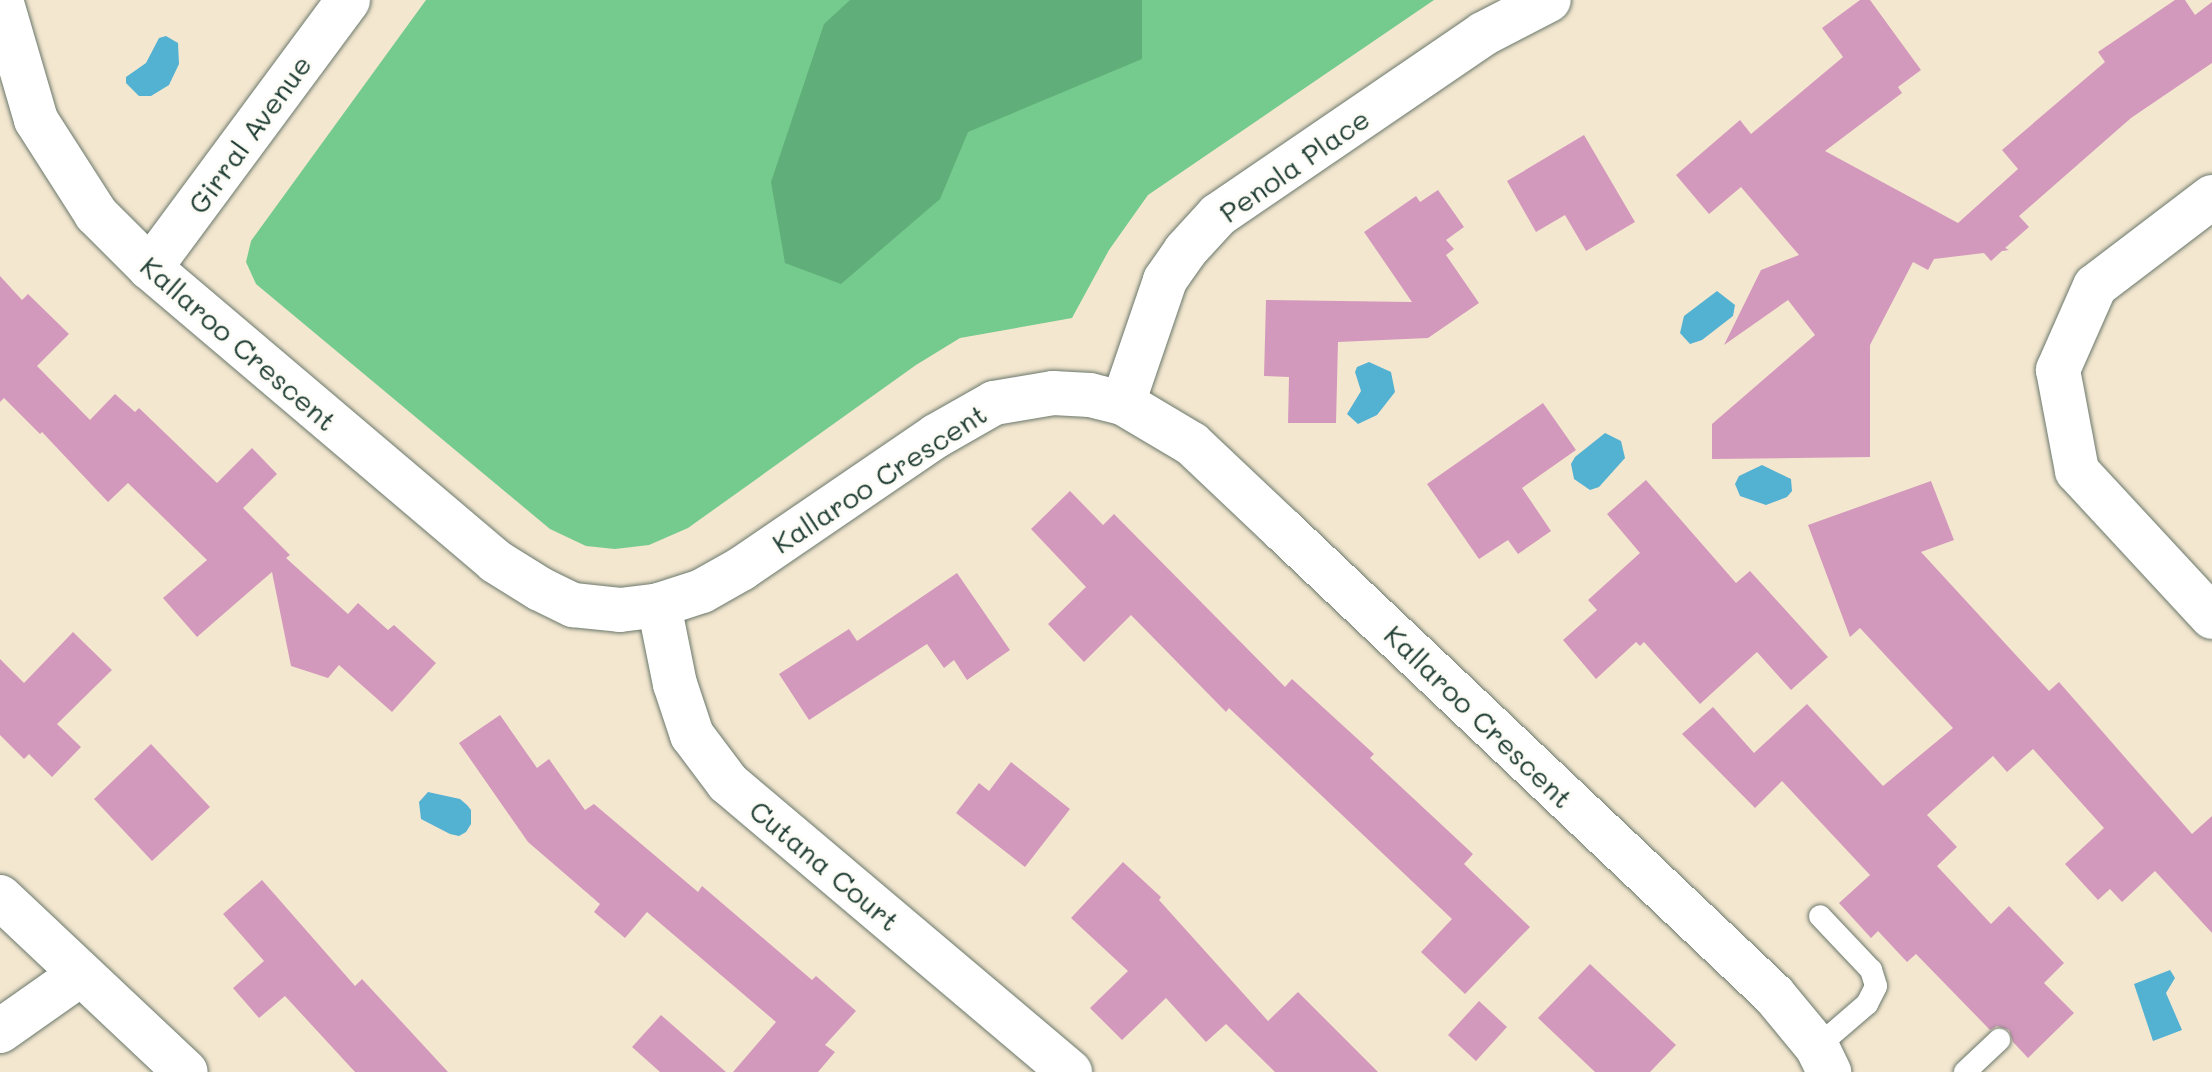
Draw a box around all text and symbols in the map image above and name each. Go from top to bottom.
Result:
street label: Girral Avenue [180,48,318,220]
street label: Penola Place [1213,101,1375,229]
street label: Kallaroo Crescent [134,249,344,437]
street label: Kallaroo Crescent [766,396,992,560]
street label: Kallaroo Crescent [1378,618,1580,814]
street label: Cutana Court [743,793,907,937]

